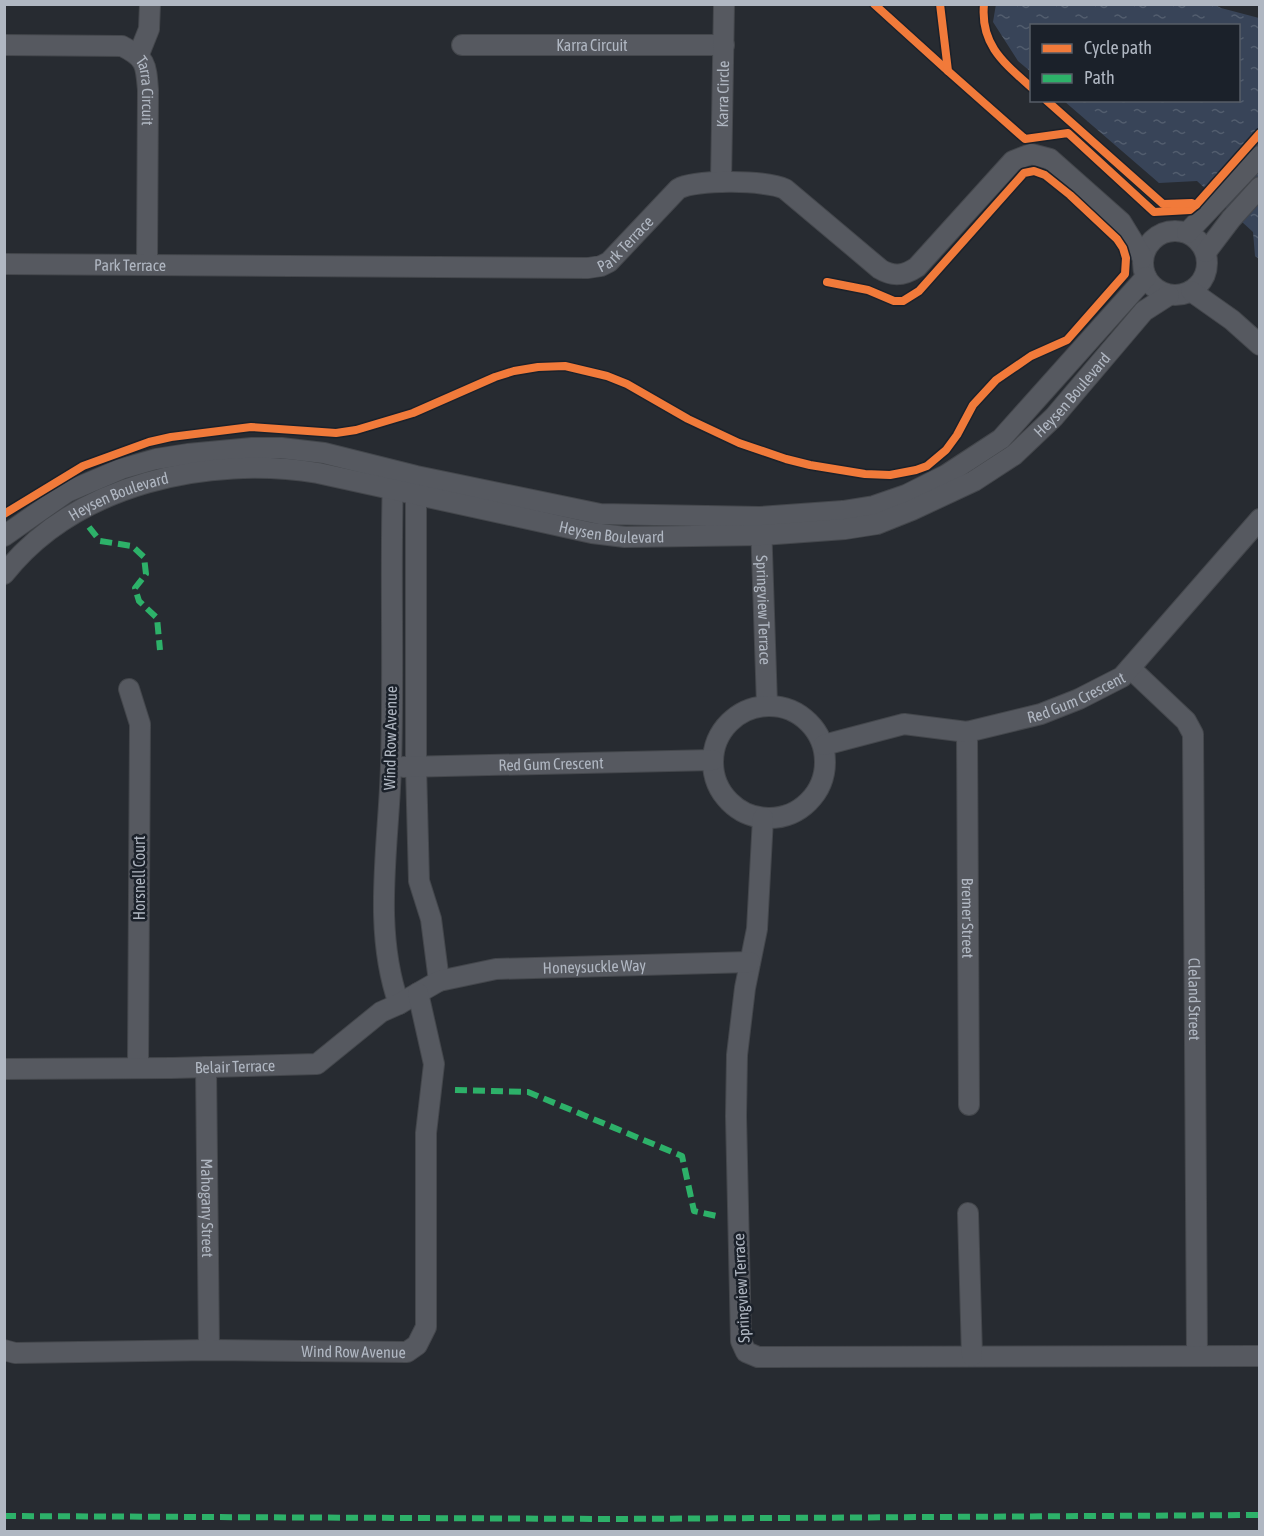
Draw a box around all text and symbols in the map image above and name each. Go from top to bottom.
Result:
legend [1030,24,1240,102]
street label: Karra Circuit [556,36,628,54]
text: Cycle path [1084,37,1152,58]
street label: Tarra Circuit [132,52,157,126]
street label: Karra Circle [713,61,732,128]
text: Path [1084,67,1115,88]
street label: Park Terrace [594,212,657,275]
street label: Park Terrace [94,256,166,274]
street label: Heysen Boulevard [1030,349,1114,440]
street label: Heysen Boulevard [65,468,170,524]
street label: Heysen Boulevard [557,517,664,546]
street label: Springview Terrace [752,555,775,665]
street label: Red Gum Crescent [1025,668,1128,726]
street label: Wind Row Avenue [380,686,400,790]
street label: Red Gum Crescent [498,753,604,774]
street label: Horsnell Court [130,835,148,920]
street label: Bremer Street [959,878,977,959]
street label: Honeysuckle Way [542,956,647,977]
street label: Cleland Street [1185,958,1204,1041]
street label: Belair Terrace [195,1056,275,1076]
street label: Mahogany Street [197,1158,217,1258]
street label: Springview Terrace [729,1233,754,1343]
street label: Wind Row Avenue [301,1342,406,1361]

